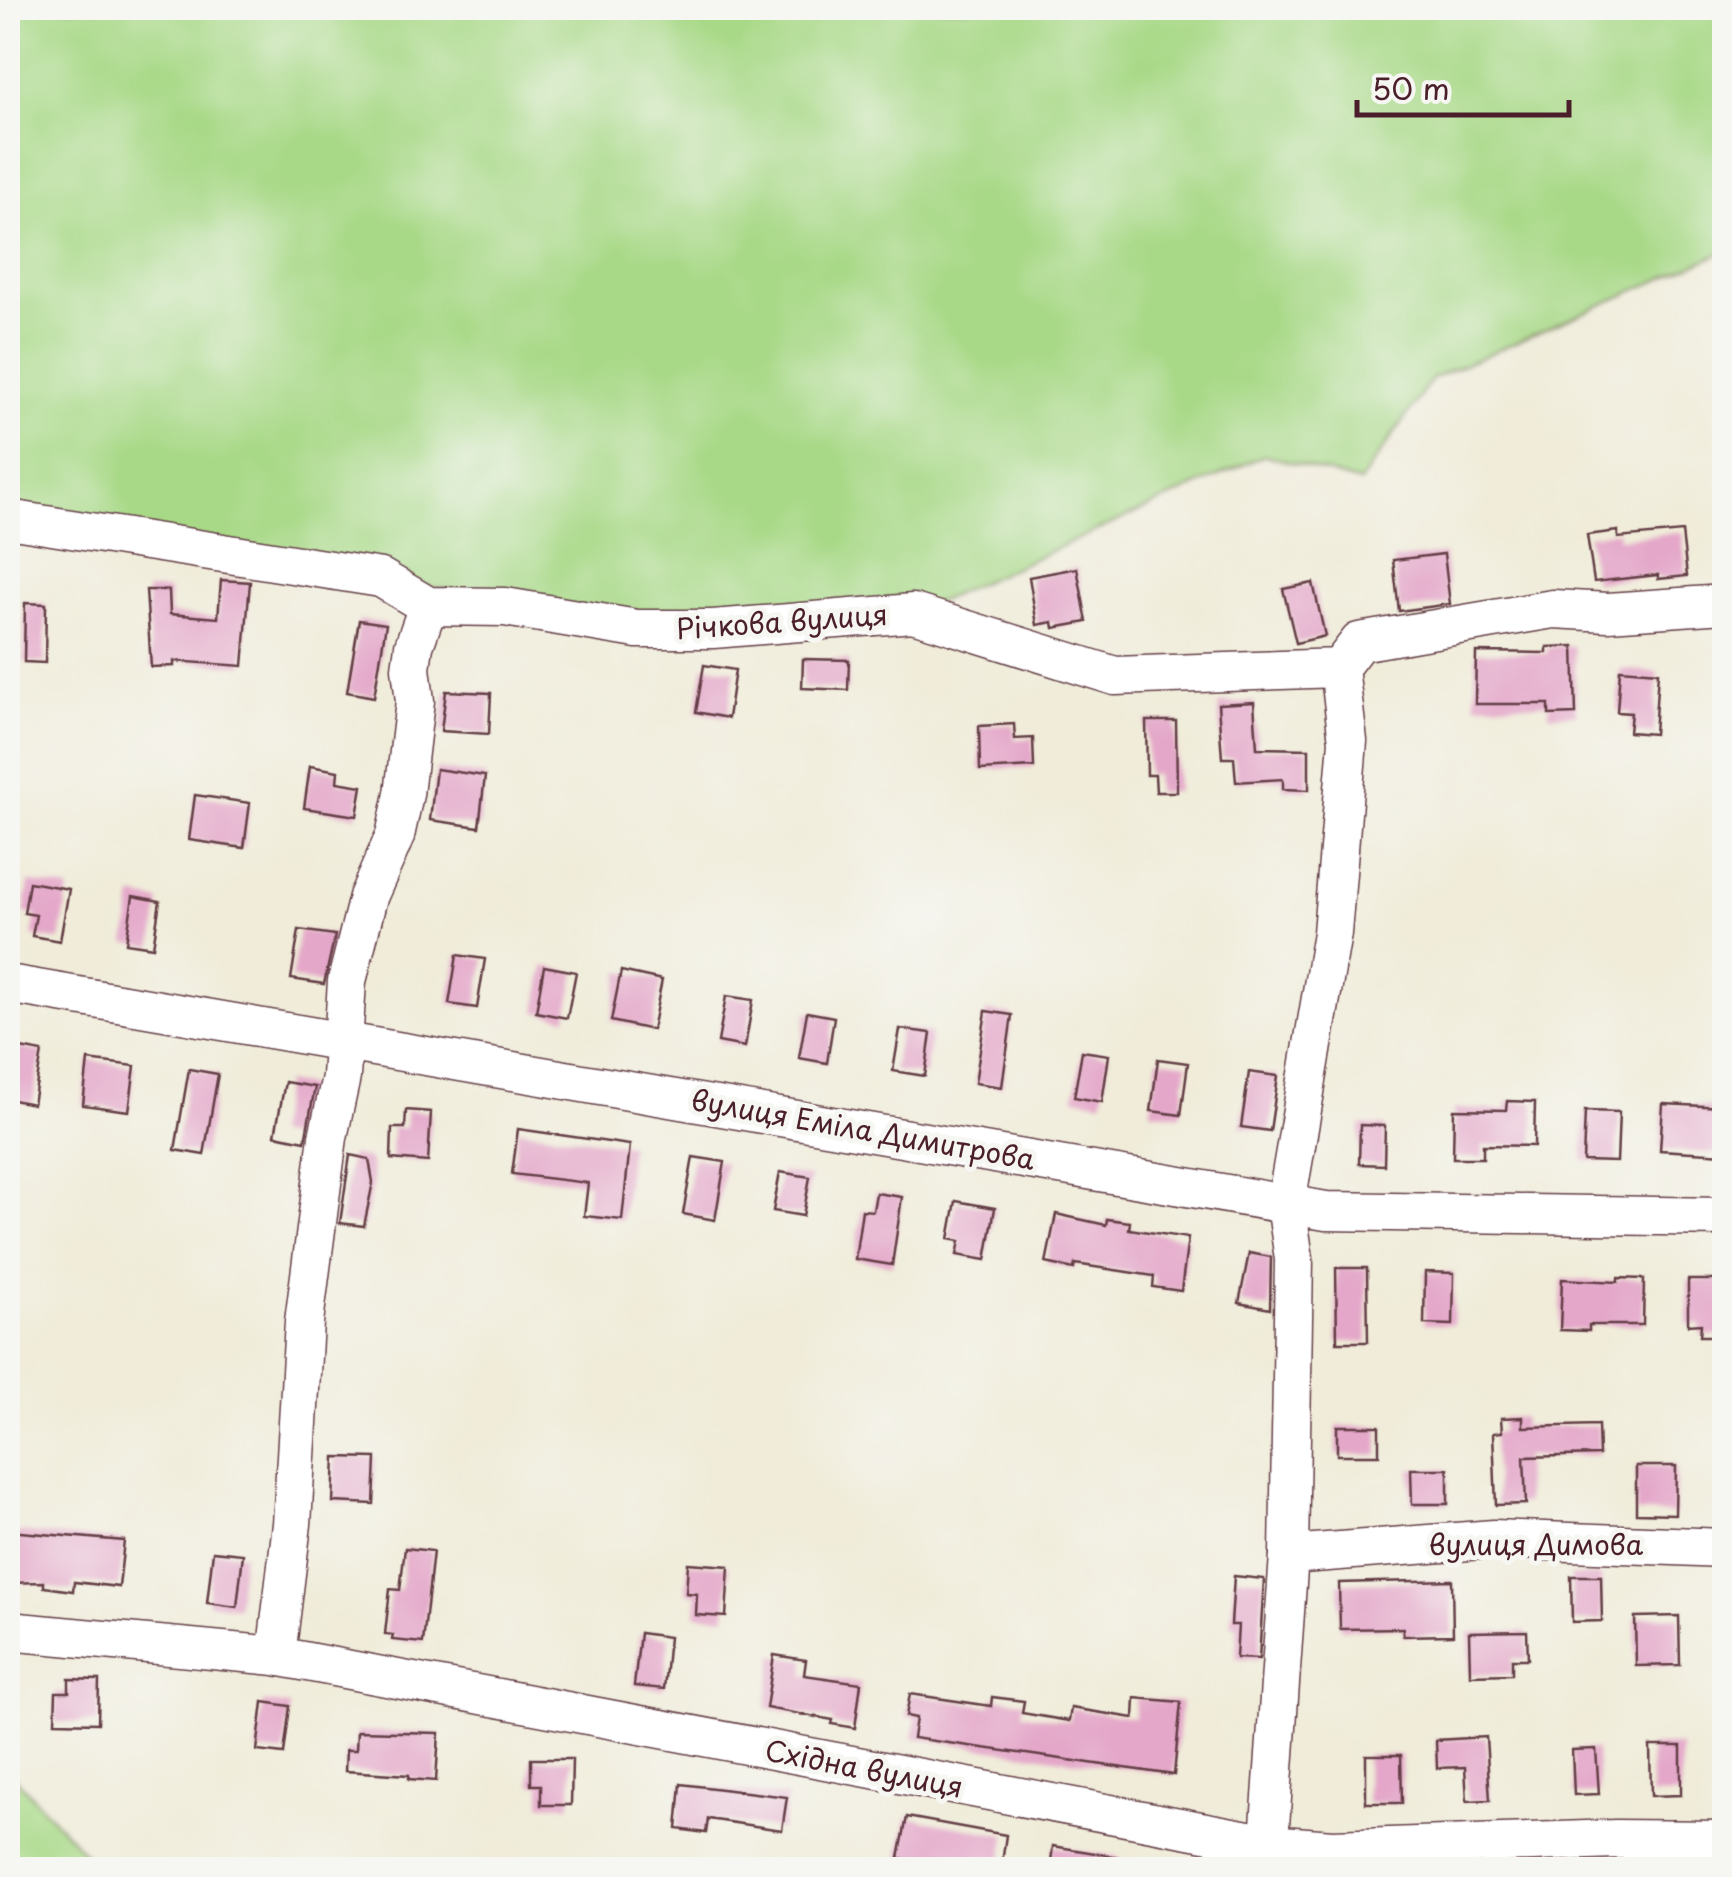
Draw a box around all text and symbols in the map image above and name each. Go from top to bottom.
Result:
scale bar [1357,55,1570,117]
text: 50 m [1372,65,1450,110]
street label: Річкова вулиця [675,592,889,649]
street label: вулиця Еміла Димитрова [688,1077,1039,1180]
street label: вулиця Димова [1429,1522,1644,1565]
street label: Східна вулиця [762,1727,967,1808]

